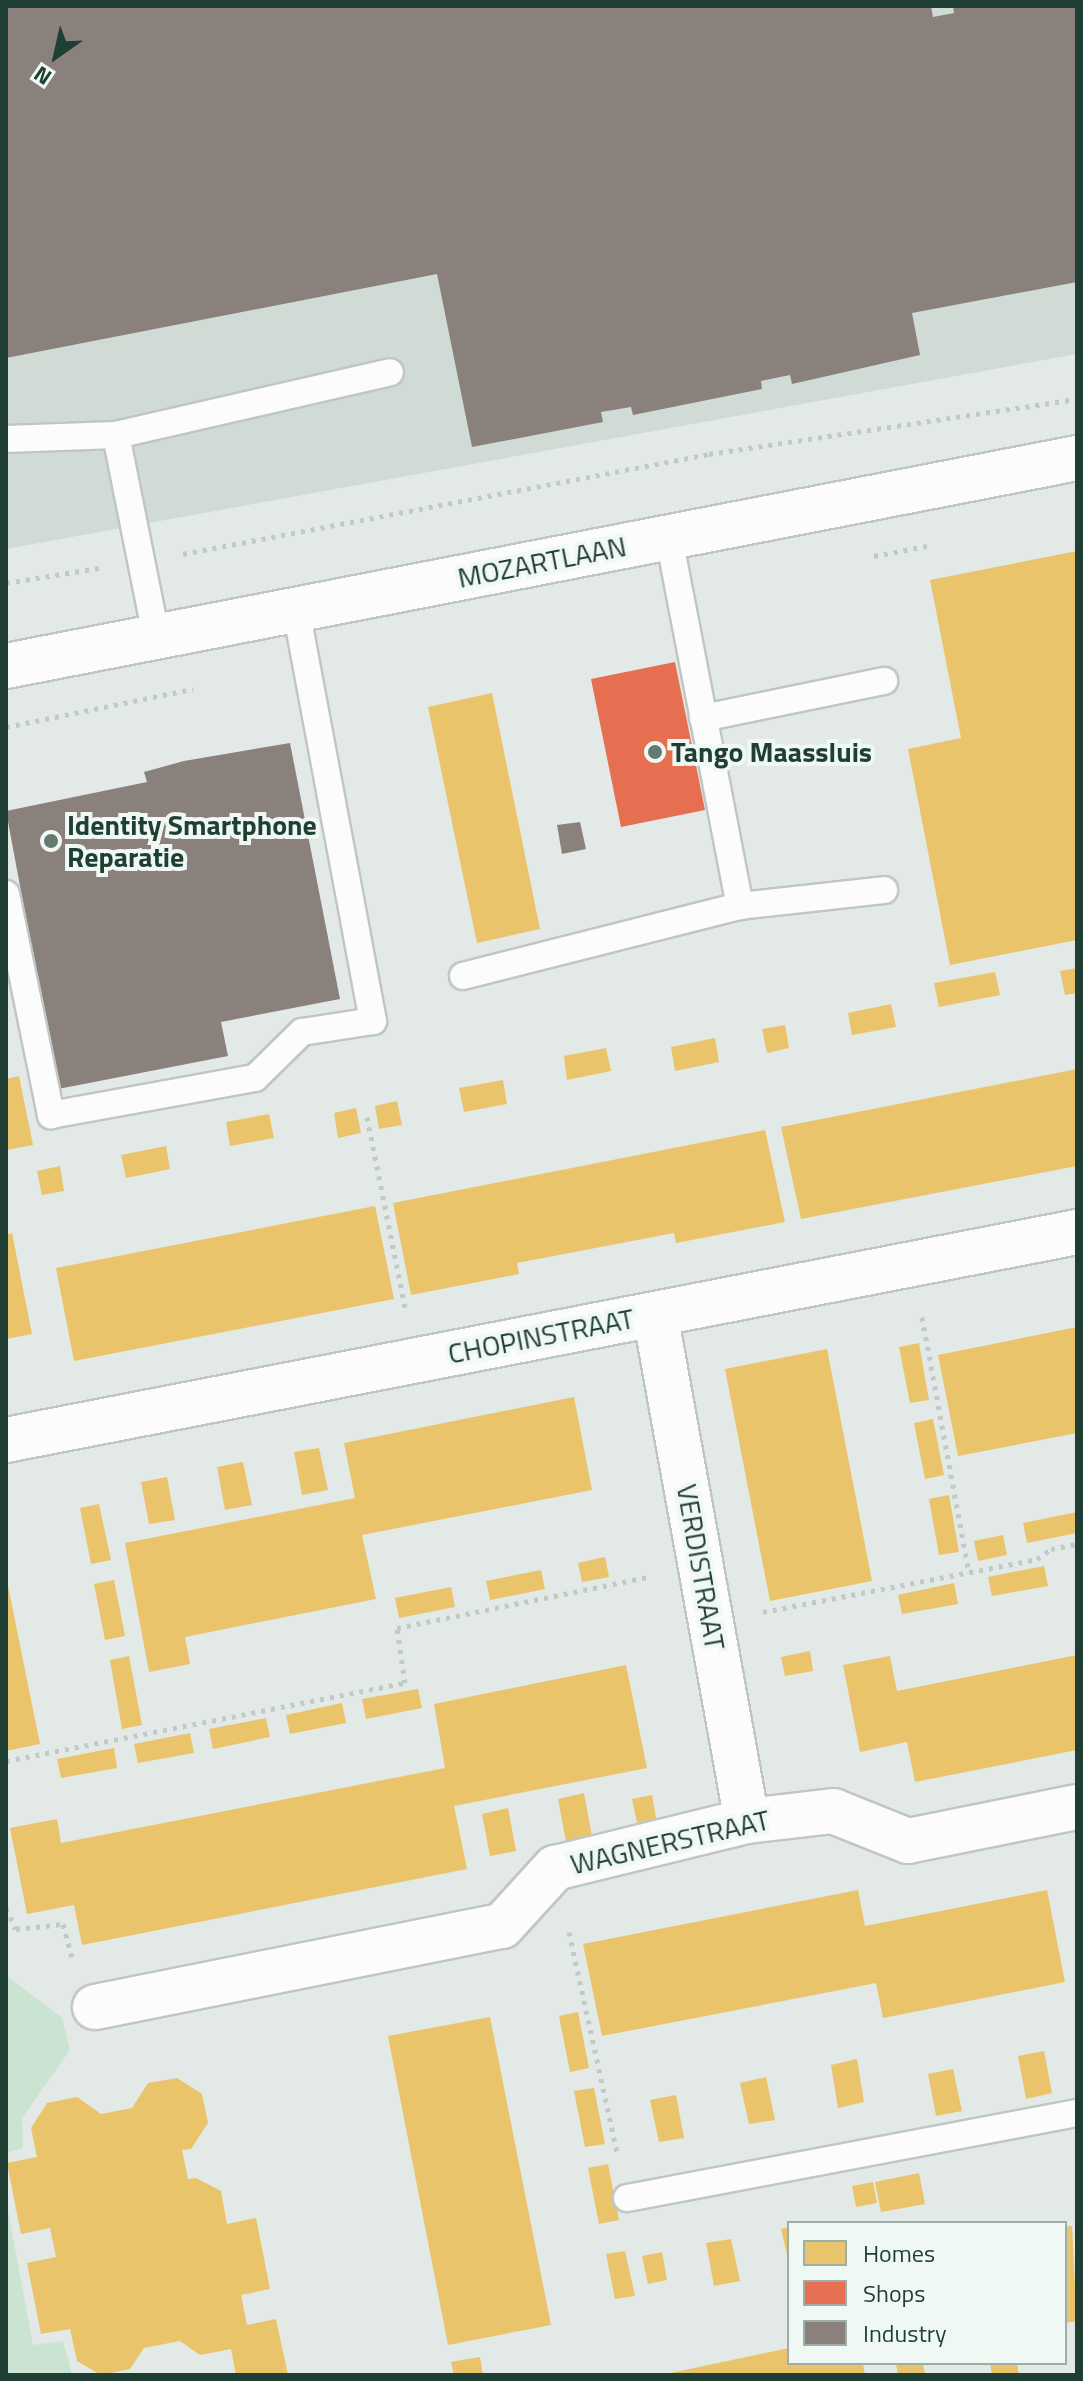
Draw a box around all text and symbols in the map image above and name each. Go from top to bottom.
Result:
north arrow [16,16,96,96]
text: N [27,58,58,94]
street label: MOZARTLAAN [455,529,629,595]
place label: Tango Maassluis [671,735,872,769]
marker: Tango Maassluis [646,743,664,761]
place label: Identity Smartphone Reparatie [67,808,317,874]
marker: Identity Smartphone Reparatie [42,832,60,850]
street label: CHOPINSTRAAT [445,1301,637,1371]
street label: VERDISTRAAT [670,1481,732,1653]
street label: WAGNERSTRAAT [567,1803,773,1881]
legend [787,2221,1067,2365]
text: Homes [863,2235,935,2271]
text: Shops [863,2275,925,2311]
text: Industry [863,2315,947,2351]

